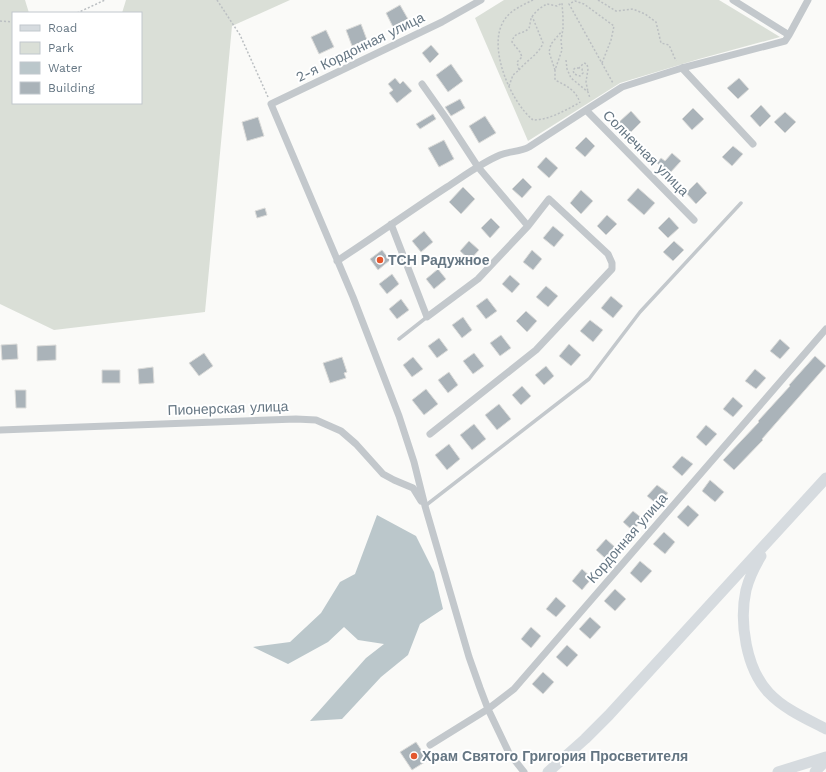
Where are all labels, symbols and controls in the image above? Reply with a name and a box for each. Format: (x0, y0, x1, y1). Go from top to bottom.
street label: 2-я Кордонная улица (293, 9, 427, 85)
legend (12, 12, 142, 104)
text: Road (48, 21, 77, 35)
text: Park (48, 41, 74, 55)
text: Water (48, 61, 83, 75)
text: Building (48, 81, 95, 95)
street label: Солнечная улица (600, 107, 692, 199)
place label: ТСН Радужное (388, 252, 490, 268)
marker: ТСН Радужное (375, 255, 385, 265)
street label: Пионерская улица (167, 398, 289, 418)
street label: Кордонная улица (584, 490, 670, 586)
place label: Храм Святого Григория Просветителя (422, 748, 688, 764)
marker: Храм Святого Григория Просветителя (409, 751, 419, 761)

